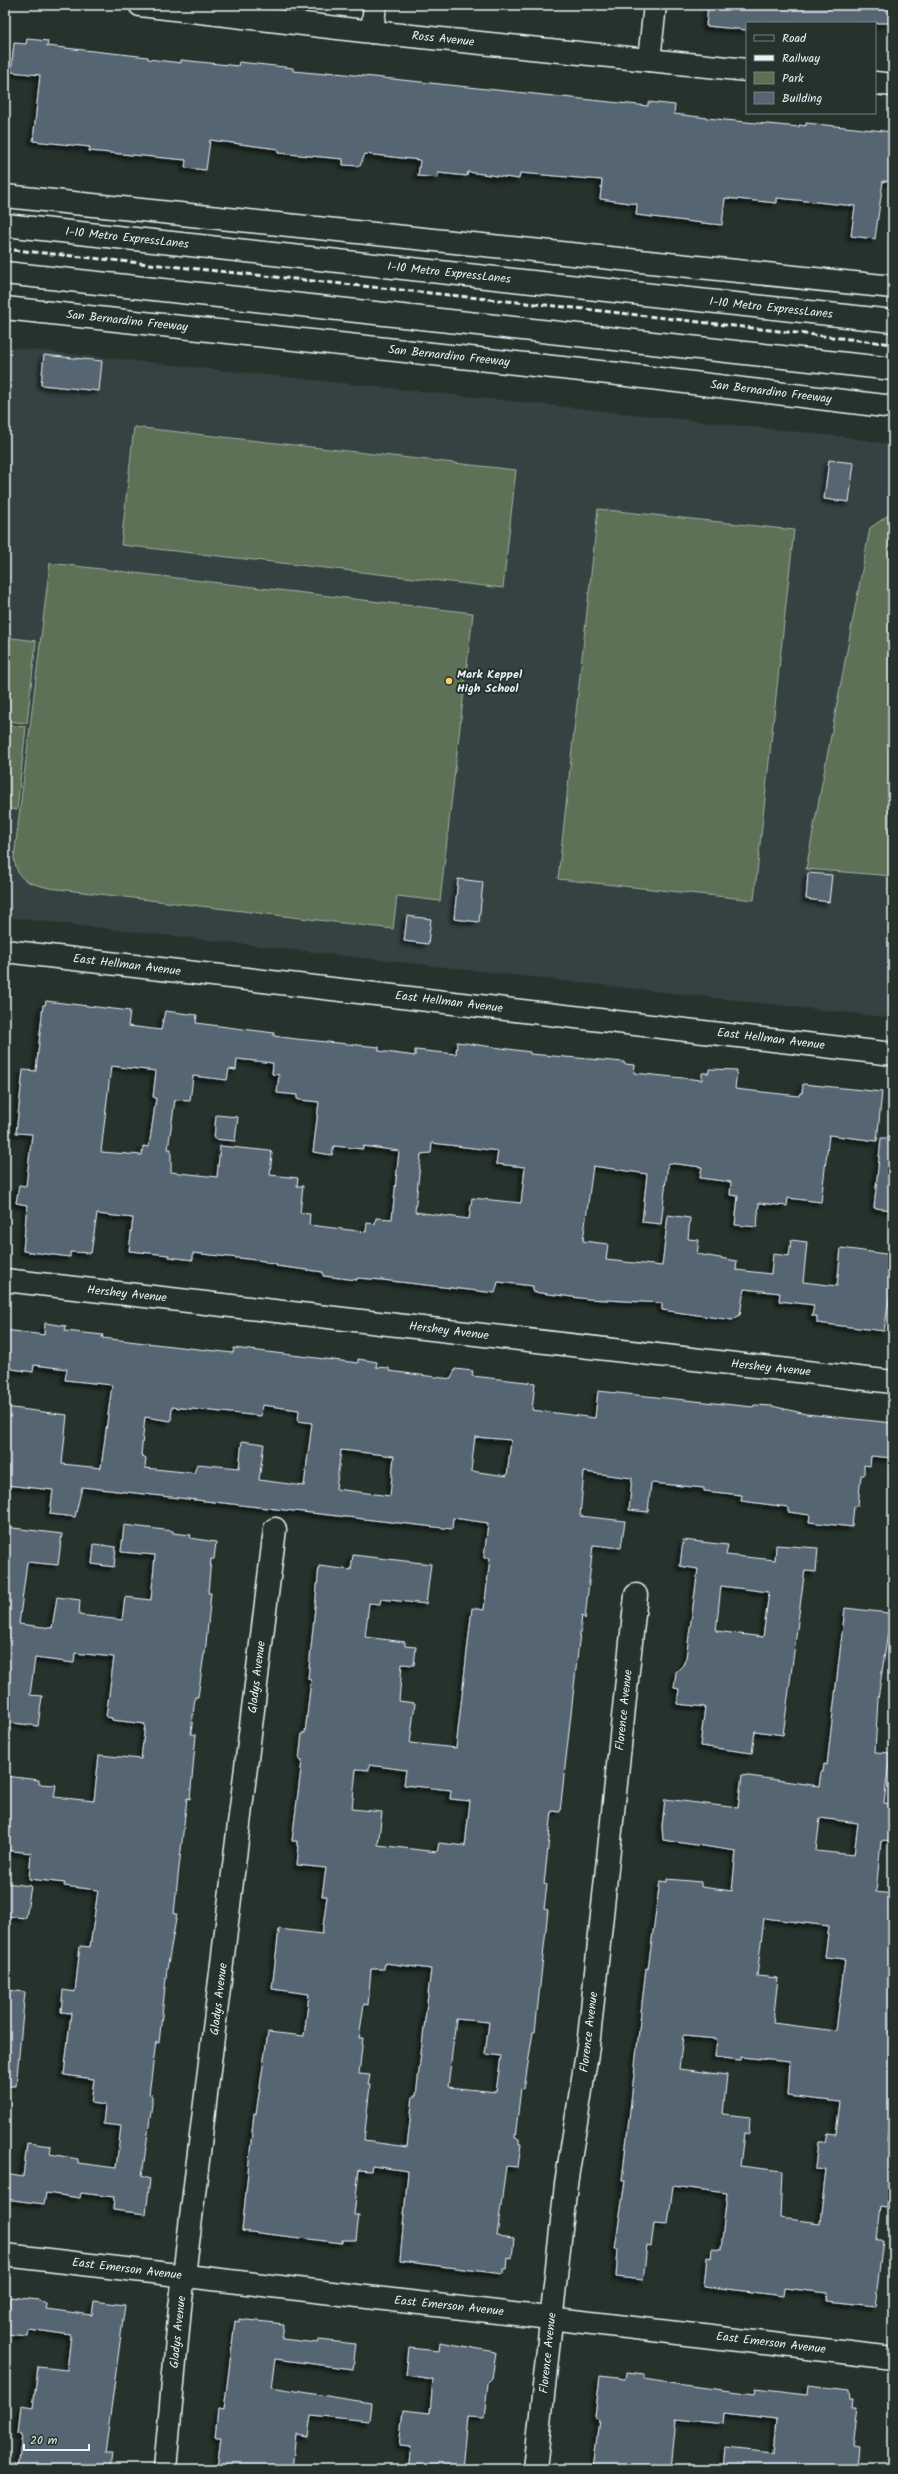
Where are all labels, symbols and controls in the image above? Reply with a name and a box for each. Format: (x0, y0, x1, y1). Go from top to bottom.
legend (746, 22, 876, 114)
street label: Ross Avenue (411, 26, 476, 52)
text: Road (782, 29, 807, 48)
text: Railway (782, 49, 820, 68)
text: Park (782, 69, 804, 88)
text: Building (782, 89, 822, 108)
street label: I-10 Metro ExpressLanes (64, 222, 190, 254)
street label: I-10 Metro ExpressLanes (386, 257, 512, 289)
street label: I-10 Metro ExpressLanes (708, 292, 834, 324)
street label: San Bernardino Freeway (65, 305, 189, 337)
street label: San Bernardino Freeway (387, 340, 511, 372)
street label: San Bernardino Freeway (709, 375, 833, 409)
place label: Mark Keppel High School (457, 665, 523, 698)
marker: Mark Keppel High School (444, 676, 454, 686)
street label: East Hellman Avenue (72, 949, 182, 981)
street label: East Hellman Avenue (394, 986, 504, 1018)
street label: East Hellman Avenue (716, 1023, 826, 1055)
street label: Hershey Avenue (86, 1280, 168, 1308)
street label: Hershey Avenue (408, 1317, 491, 1345)
street label: Hershey Avenue (730, 1354, 812, 1382)
street label: Gladys Avenue (243, 1639, 271, 1714)
street label: Florence Avenue (610, 1668, 638, 1751)
street label: Gladys Avenue (205, 1961, 233, 2036)
street label: Florence Avenue (575, 1990, 603, 2074)
street label: East Emerson Avenue (71, 2253, 183, 2285)
street label: East Emerson Avenue (393, 2291, 505, 2321)
street label: Gladys Avenue (165, 2294, 191, 2369)
street label: Florence Avenue (534, 2311, 562, 2394)
street label: East Emerson Avenue (715, 2327, 827, 2359)
scale bar (24, 2426, 89, 2452)
text: 20 m (30, 2431, 58, 2450)

